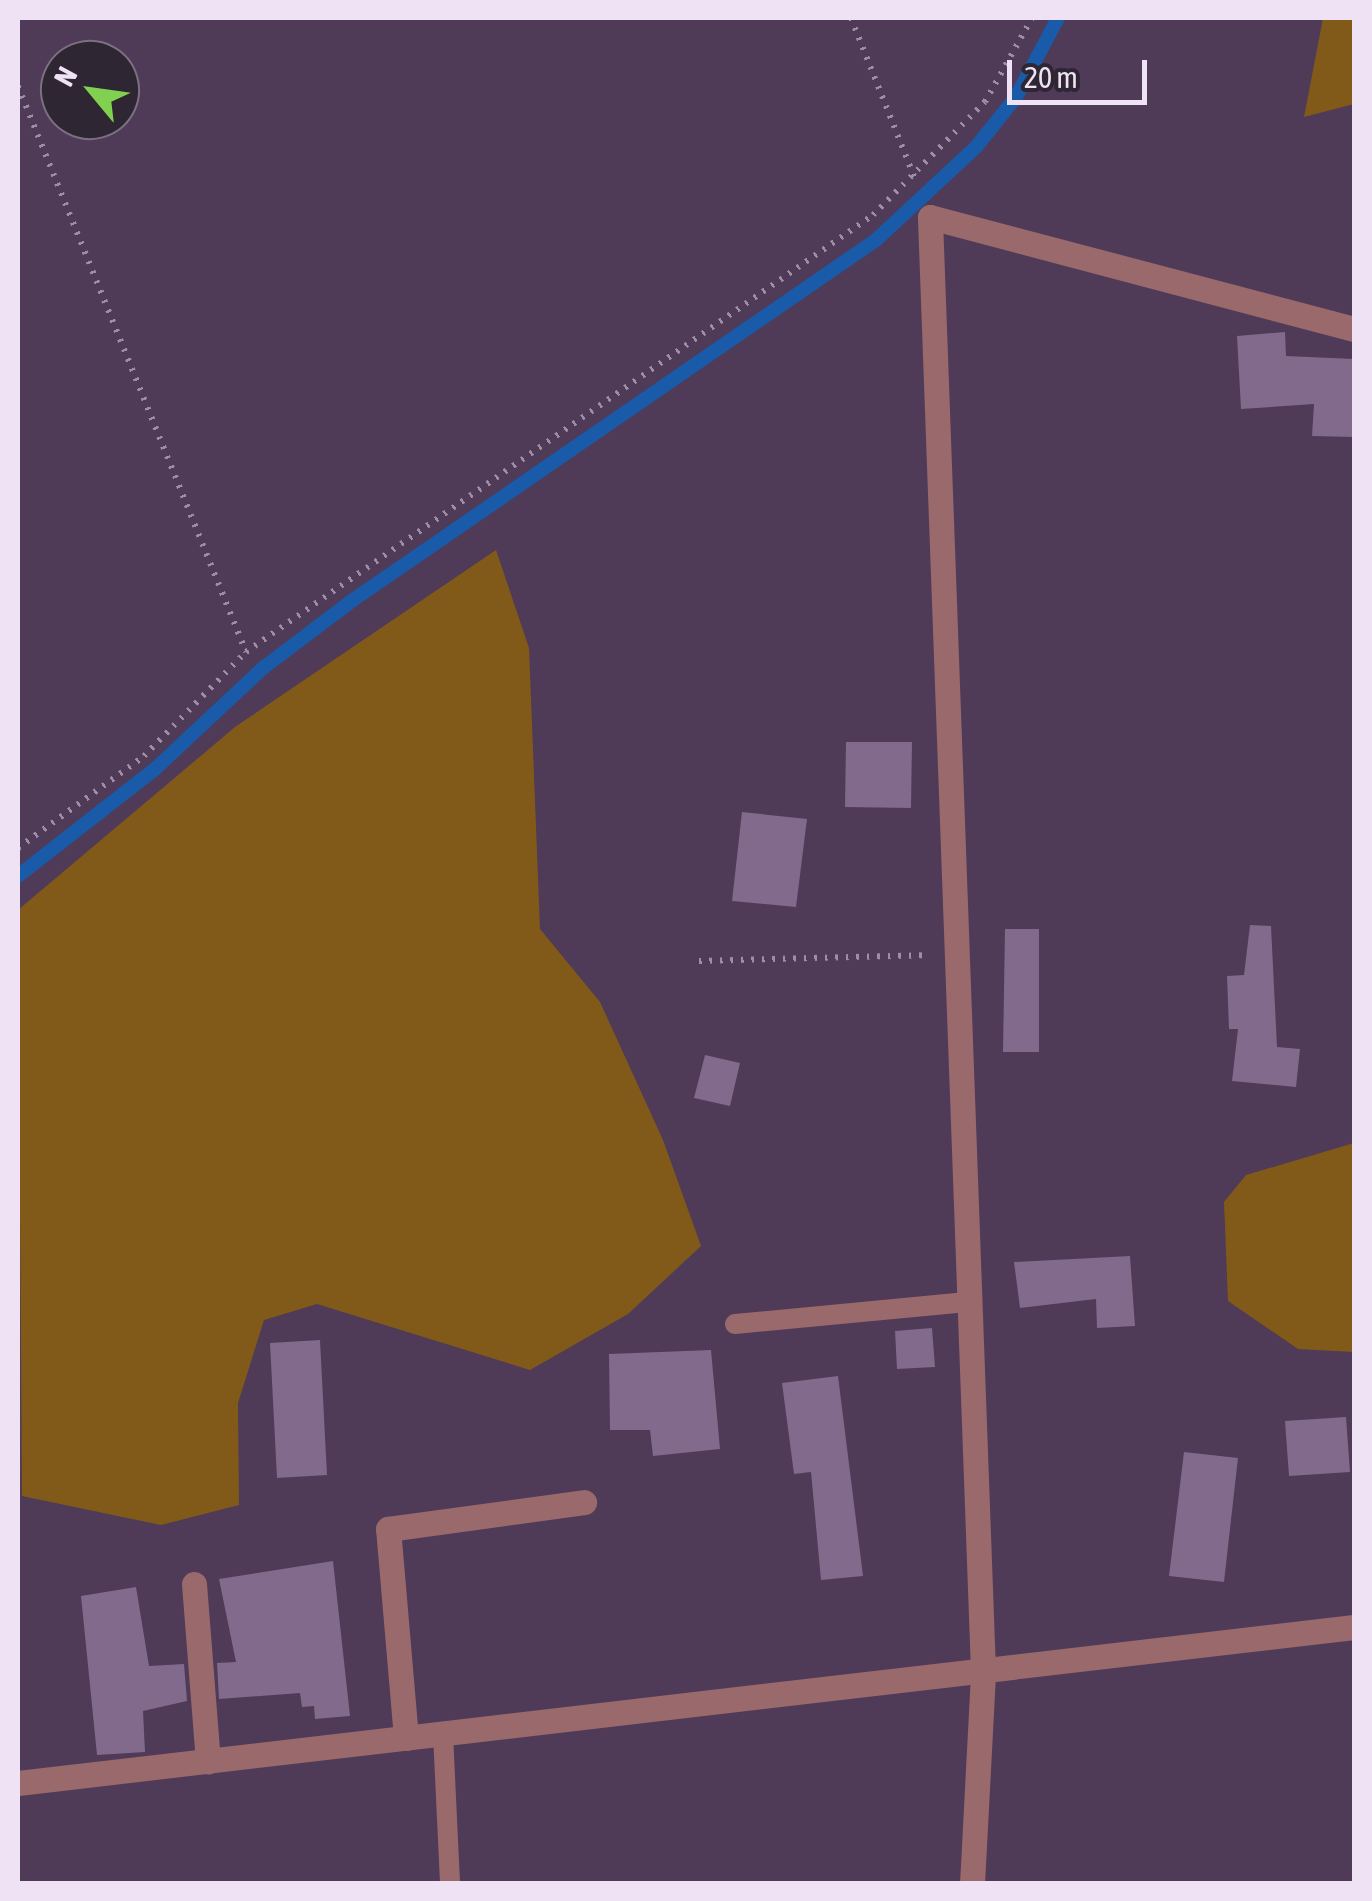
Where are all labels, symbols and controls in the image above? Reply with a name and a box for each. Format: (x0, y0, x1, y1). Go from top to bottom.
north arrow (40, 40, 140, 140)
scale bar (1012, 40, 1152, 102)
text: 20 m (1024, 60, 1078, 94)
text: N (48, 61, 84, 91)

